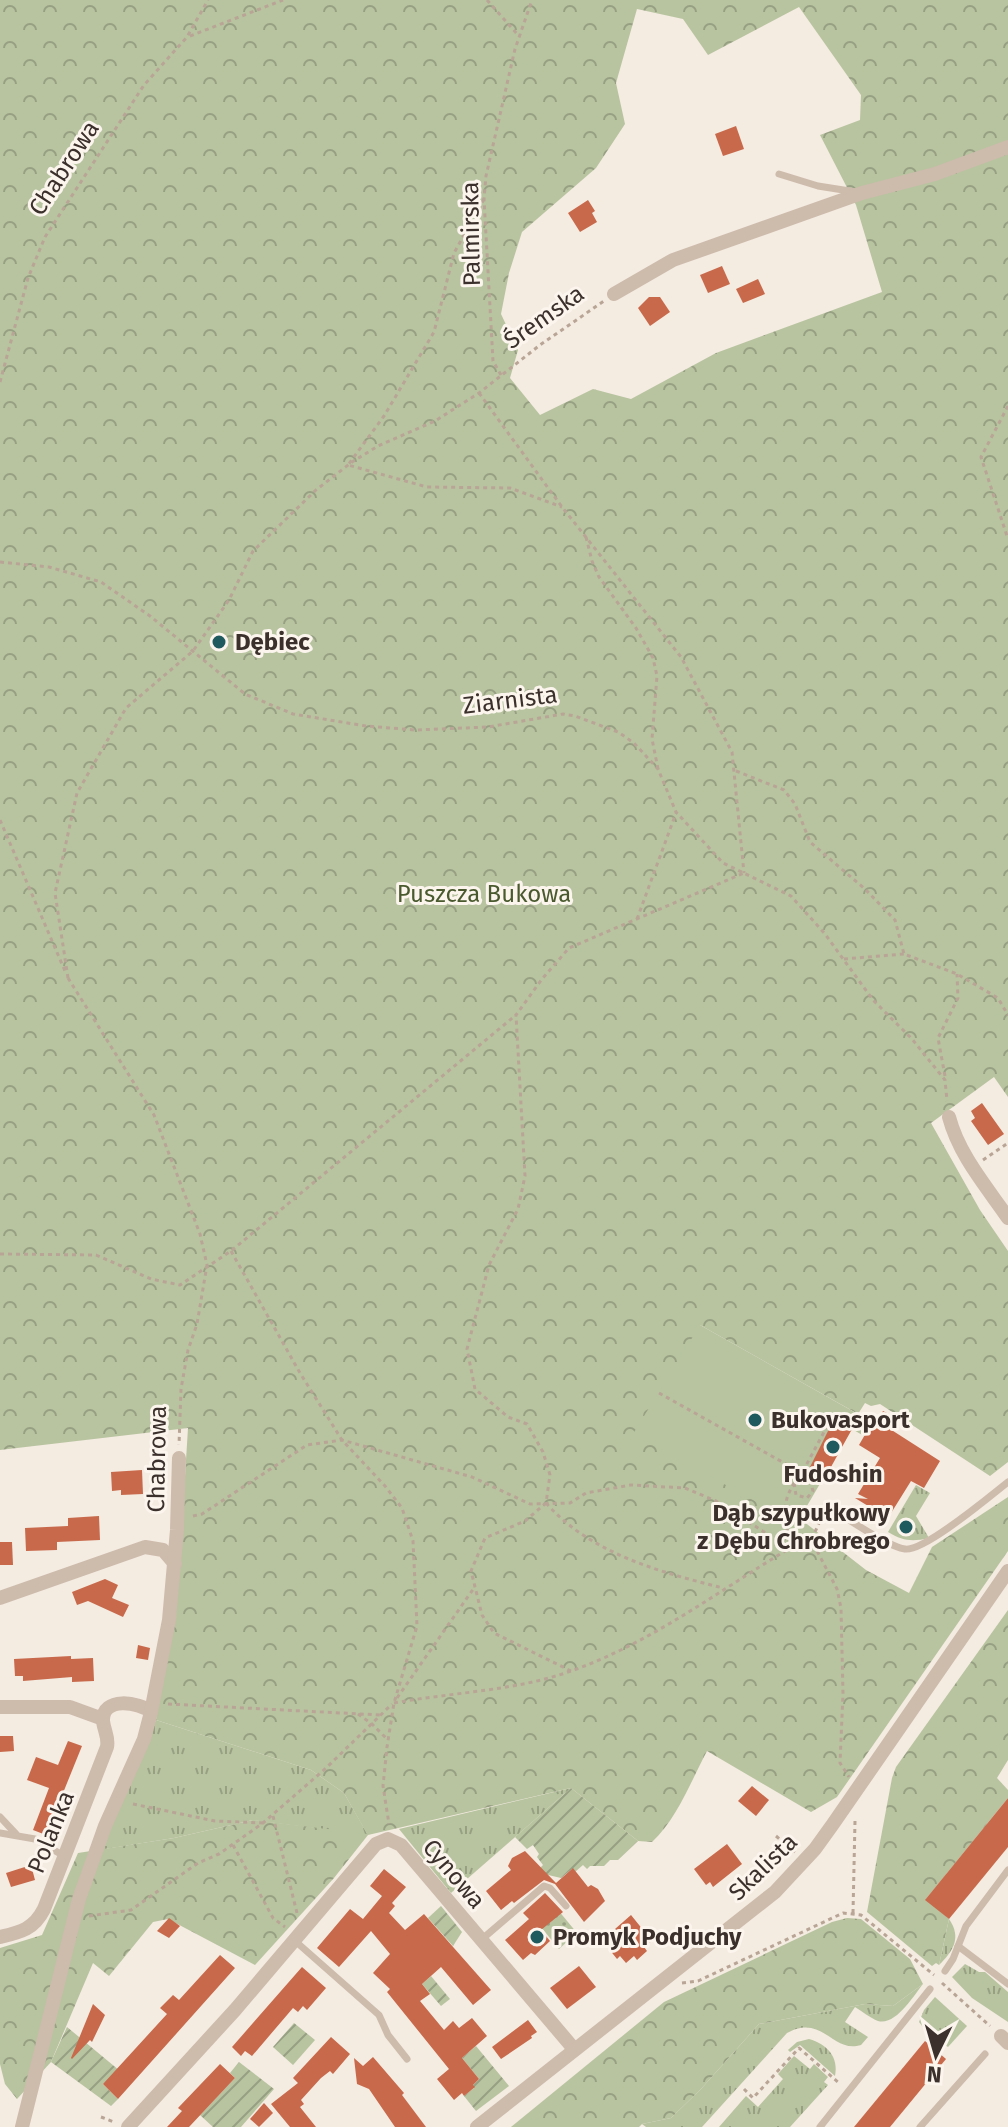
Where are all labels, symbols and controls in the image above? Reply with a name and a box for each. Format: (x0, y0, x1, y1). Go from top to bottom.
street label: Chabrowa (23, 115, 105, 221)
street label: Palmirska (456, 181, 486, 287)
street label: Śremska (498, 278, 589, 355)
place label: Dębiec (235, 628, 310, 656)
marker: Dębiec (210, 633, 228, 651)
street label: Ziarnista (461, 680, 559, 720)
park label: Puszcza Bukowa (397, 880, 571, 908)
street label: Chabrowa (142, 1405, 172, 1513)
place label: Bukovasport (771, 1406, 911, 1434)
marker: Bukovasport (746, 1411, 764, 1429)
marker: Fudoshin (824, 1438, 842, 1456)
place label: Fudoshin (783, 1460, 883, 1488)
place label: Dąb szypułkowy z Dębu Chrobrego (697, 1499, 891, 1555)
marker: Dąb szypułkowy z Dębu Chrobrego (897, 1518, 915, 1536)
street label: Polanka (22, 1787, 80, 1877)
street label: Skalista (723, 1828, 803, 1906)
street label: Cynowa (417, 1834, 491, 1914)
place label: Promyk Podjuchy (553, 1923, 742, 1951)
marker: Promyk Podjuchy (528, 1928, 546, 1946)
north arrow (896, 2015, 976, 2095)
text: N (926, 2060, 943, 2089)

